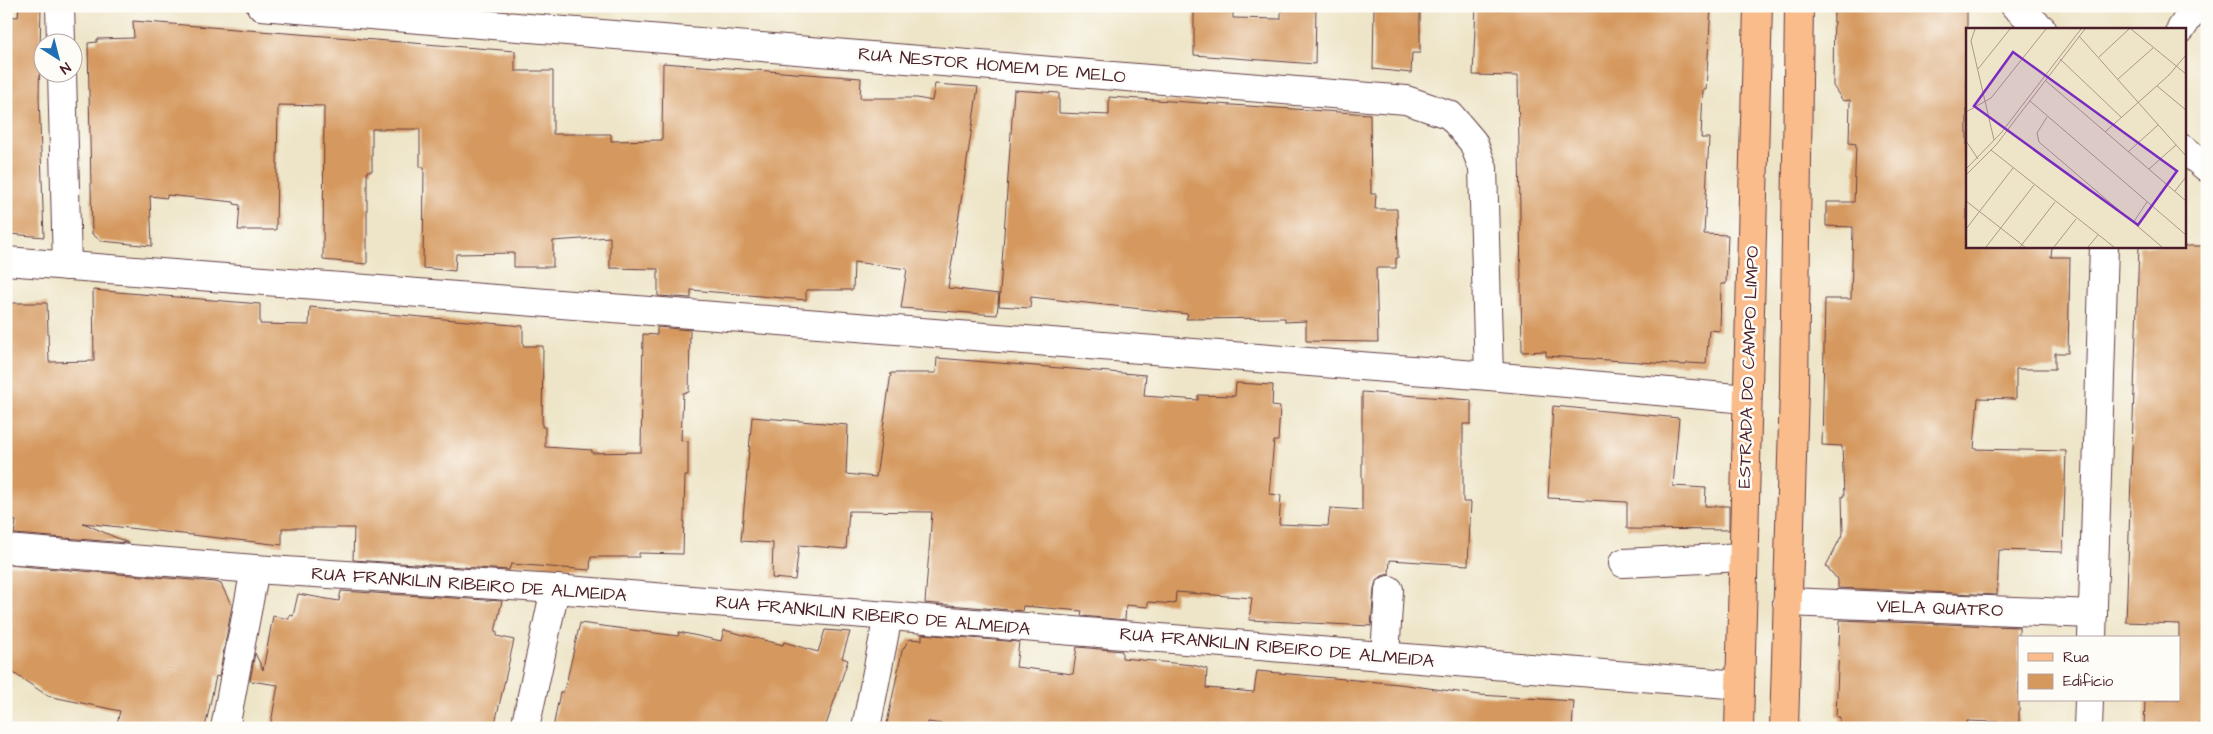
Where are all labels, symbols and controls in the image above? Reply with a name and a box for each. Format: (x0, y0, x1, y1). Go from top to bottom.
inset map (1966, 28, 2186, 248)
north arrow (32, 32, 82, 82)
street label: RUA NESTOR HOMEM DE MELO (857, 41, 1127, 90)
text: N (55, 57, 74, 79)
street label: ESTRADA DO CAMPO LIMPO (1732, 245, 1765, 489)
street label: RUA FRANKILIN RIBEIRO DE ALMEIDA (311, 561, 628, 608)
street label: RUA FRANKILIN RIBEIRO DE ALMEIDA (715, 589, 1032, 642)
street label: VIELA QUATRO (1876, 594, 2004, 623)
street label: RUA FRANKILIN RIBEIRO DE ALMEIDA (1119, 621, 1436, 674)
legend (2018, 636, 2180, 702)
text: Rua (2063, 647, 2089, 668)
text: Edifício (2063, 671, 2114, 692)

